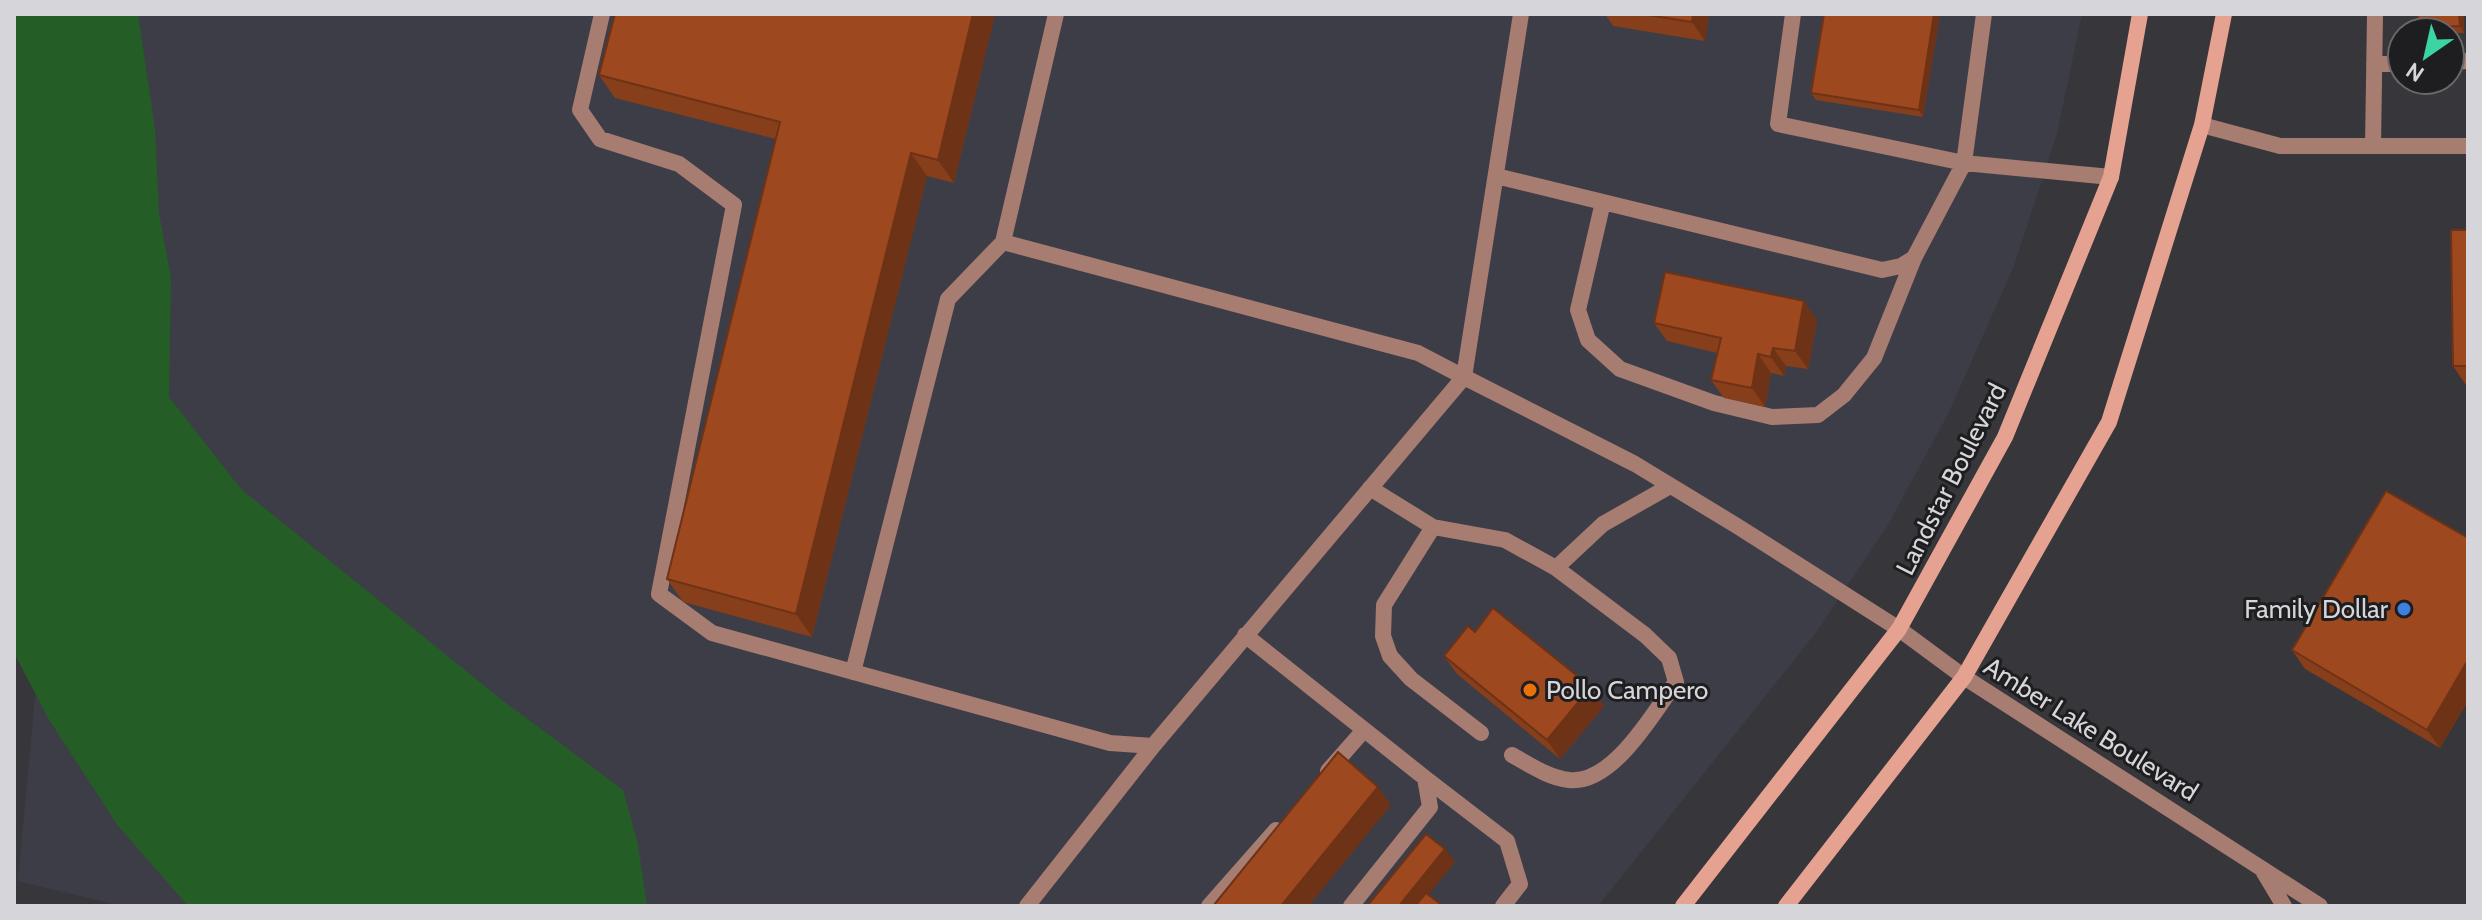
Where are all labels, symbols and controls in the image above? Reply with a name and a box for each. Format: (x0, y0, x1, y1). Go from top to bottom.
north arrow (2386, 16, 2466, 96)
text: N (2401, 57, 2429, 88)
street label: Landstar Boulevard (1889, 378, 2013, 580)
place label: Family Dollar (2244, 593, 2389, 625)
marker: Family Dollar (2395, 600, 2413, 618)
street label: Amber Lake Boulevard (1978, 650, 2204, 808)
place label: Pollo Campero (1546, 674, 1708, 706)
marker: Pollo Campero (1521, 681, 1539, 699)

